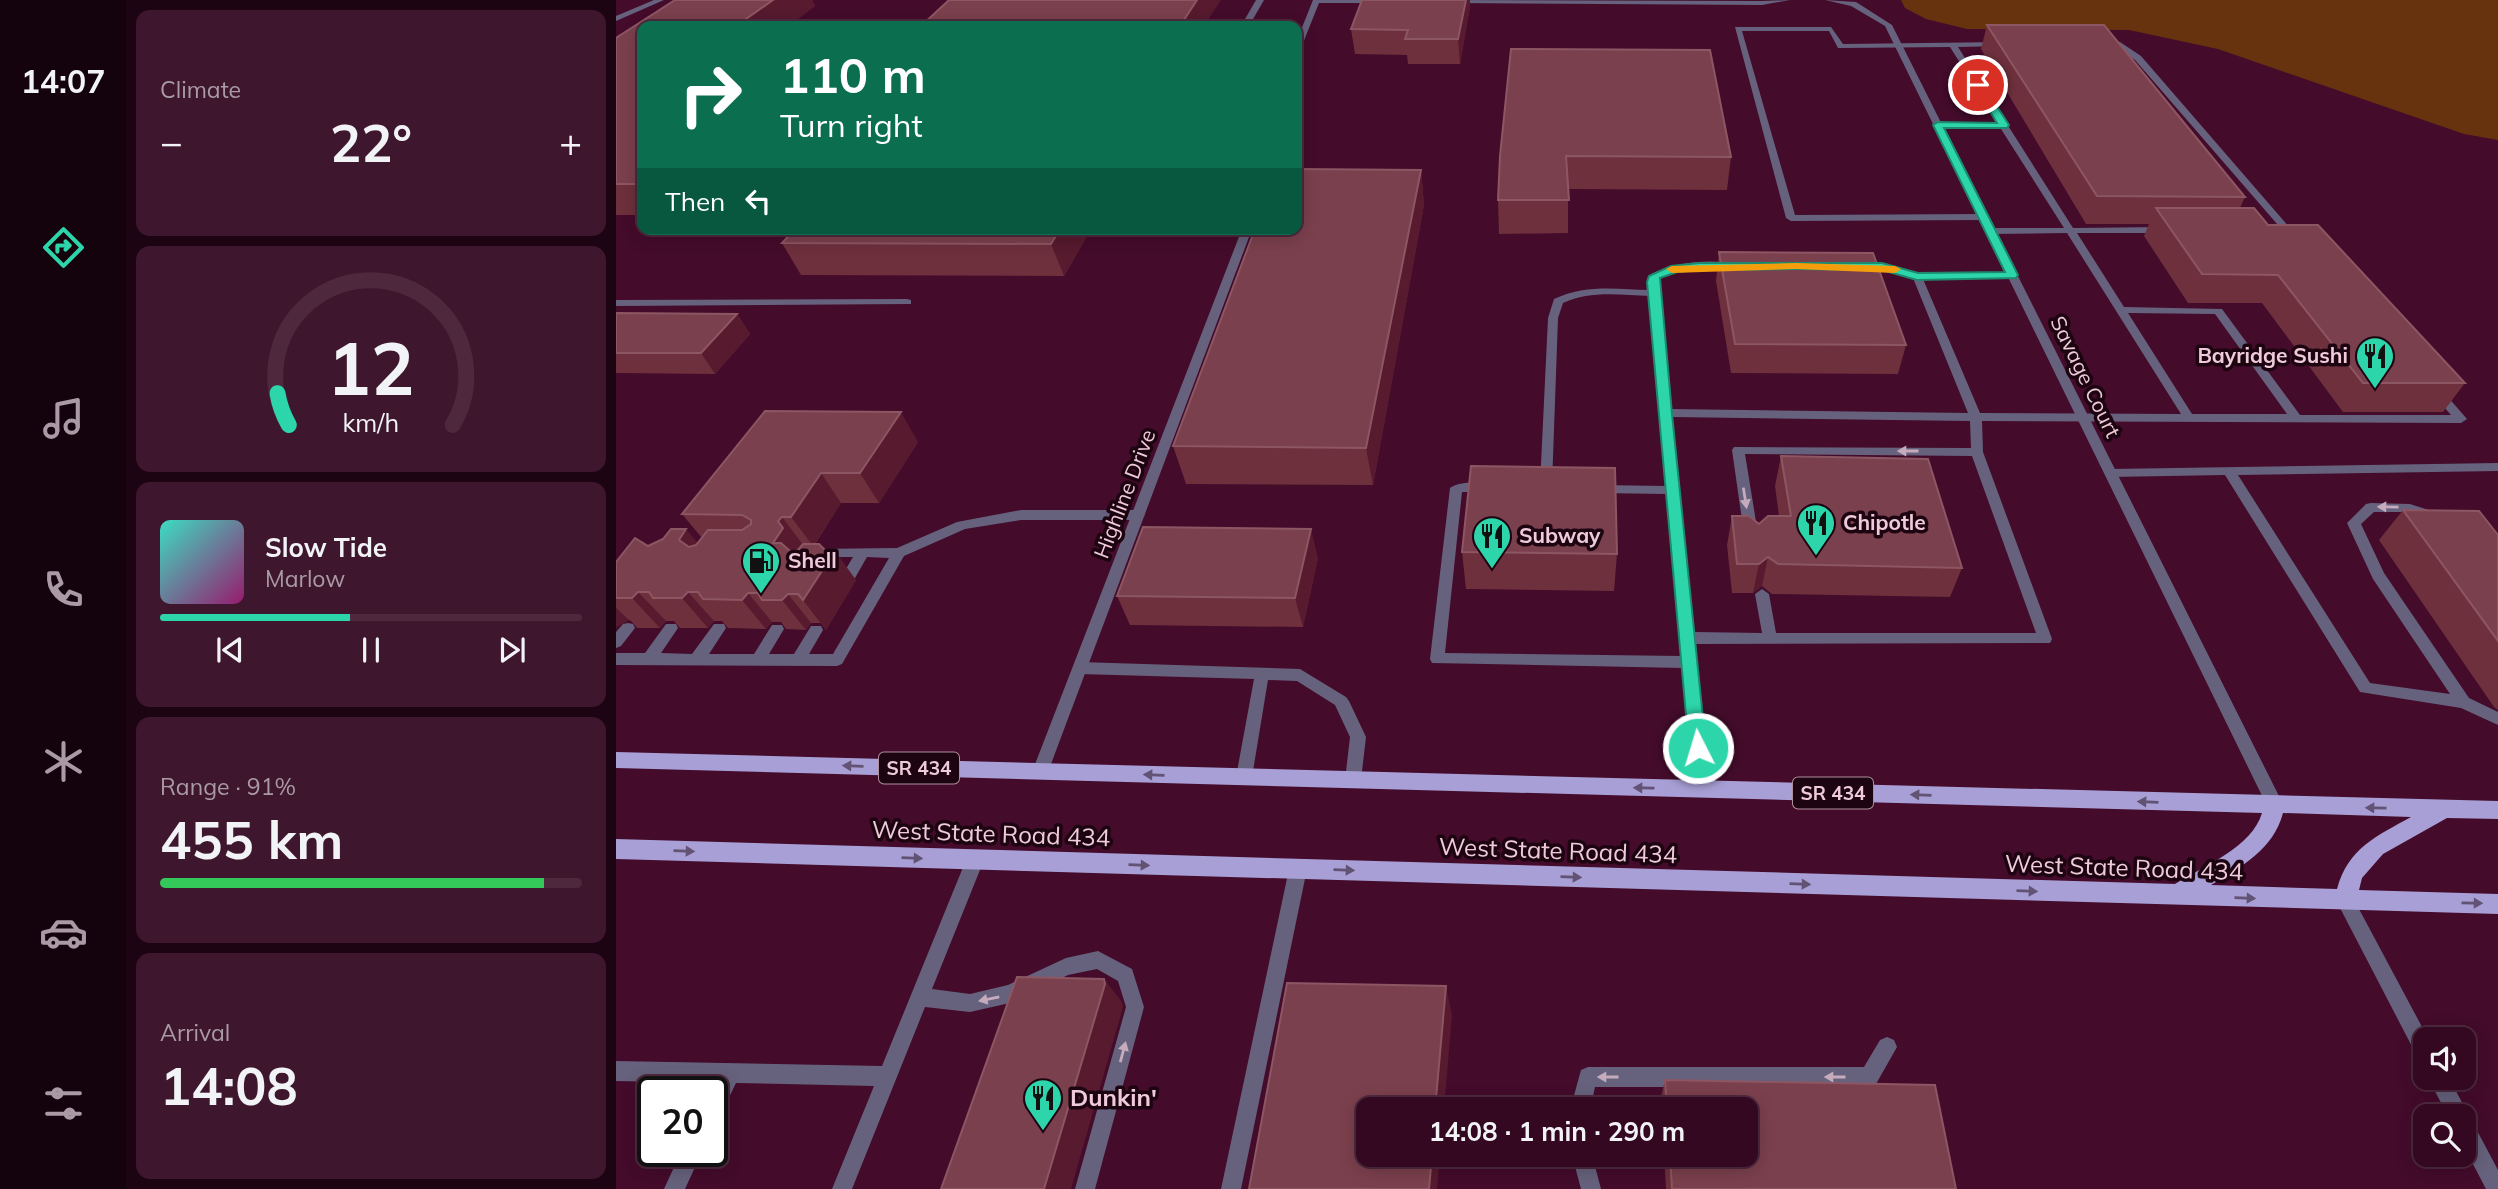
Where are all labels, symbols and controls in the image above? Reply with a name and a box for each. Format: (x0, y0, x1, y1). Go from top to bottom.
text: 110 m (780, 44, 926, 105)
icon: right (665, 49, 756, 140)
pin (1948, 55, 2008, 115)
text: 14:07 (21, 61, 105, 101)
icon: arrive (1959, 66, 1997, 104)
text: Climate (160, 75, 241, 104)
text: Turn right (780, 105, 923, 145)
text: 22° (330, 110, 412, 175)
text: − (160, 118, 183, 166)
text: + (559, 118, 582, 166)
icon: left (739, 182, 777, 220)
text: Then (665, 185, 725, 218)
icon: directions (39, 223, 88, 272)
street label: Savage Court (2045, 312, 2127, 442)
text: 12 (327, 322, 415, 413)
restaurant icon: Bayridge Sushi (2354, 335, 2396, 390)
place label: Bayridge Sushi (2197, 342, 2348, 368)
icon: music (39, 394, 88, 443)
text: km/h (343, 406, 399, 437)
street label: Highline Drive (1088, 425, 1161, 562)
one-way arrow (1897, 445, 1919, 457)
one-way arrow (1740, 487, 1751, 509)
one-way arrow (2377, 501, 2399, 513)
restaurant icon: Chipotle (1795, 502, 1837, 557)
place label: Chipotle (1843, 509, 1926, 535)
restaurant icon: Subway (1471, 515, 1513, 570)
place label: Subway (1519, 522, 1601, 548)
text: Slow Tide (265, 531, 387, 564)
fuel station icon: Shell (740, 540, 782, 595)
place label: Shell (788, 547, 837, 573)
text: Marlow (265, 564, 345, 593)
icon: phone (39, 565, 88, 614)
icon: previous (211, 631, 249, 669)
icon: pause (352, 631, 390, 669)
icon: next (493, 631, 531, 669)
position arrow (1661, 711, 1735, 785)
icon: climate (39, 737, 88, 786)
road number: SR 434 (879, 752, 959, 783)
one-way arrow (842, 761, 864, 772)
one-way arrow (1143, 769, 1165, 781)
text: Range · 91% (160, 772, 296, 801)
road number: SR 434 (1793, 778, 1873, 808)
one-way arrow (1633, 782, 1655, 793)
one-way arrow (1909, 790, 1931, 801)
one-way arrow (2137, 796, 2159, 807)
one-way arrow (2364, 802, 2386, 813)
text: 455 km (160, 807, 343, 872)
street label: West State Road 434 (871, 814, 1111, 852)
street label: West State Road 434 (1438, 831, 1678, 869)
one-way arrow (673, 845, 695, 856)
street label: West State Road 434 (2004, 848, 2244, 886)
one-way arrow (901, 852, 923, 863)
one-way arrow (1128, 859, 1150, 870)
one-way arrow (1333, 865, 1355, 876)
one-way arrow (1560, 872, 1582, 883)
one-way arrow (1789, 879, 1811, 890)
one-way arrow (2016, 886, 2038, 897)
one-way arrow (2234, 892, 2256, 903)
one-way arrow (2461, 898, 2483, 909)
icon: car (39, 908, 88, 957)
one-way arrow (978, 993, 1000, 1004)
text: Arrival (160, 1018, 230, 1047)
map controls (2413, 1027, 2476, 1167)
button: sound (2413, 1027, 2476, 1090)
one-way arrow (1118, 1041, 1129, 1063)
text: 14:08 (160, 1053, 298, 1118)
one-way arrow (1596, 1071, 1618, 1083)
one-way arrow (1824, 1071, 1846, 1083)
speed limit sign: 20 (637, 1076, 728, 1167)
restaurant icon: Dunkin' (1022, 1077, 1064, 1132)
icon: filters (39, 1079, 88, 1128)
place label: Dunkin' (1070, 1082, 1157, 1112)
button: search (2413, 1104, 2476, 1167)
text: 14:08 · 1 min · 290 m (1429, 1115, 1685, 1148)

